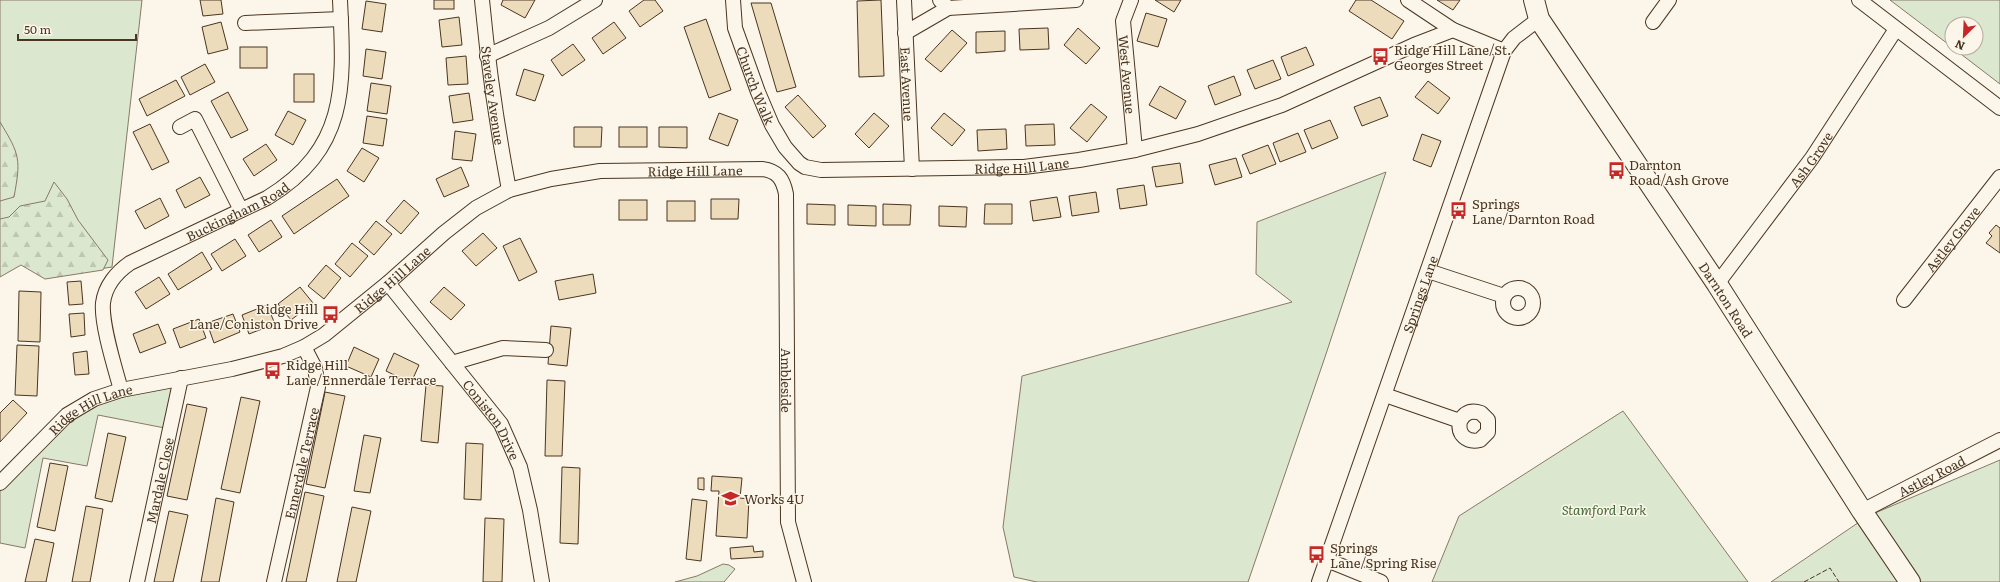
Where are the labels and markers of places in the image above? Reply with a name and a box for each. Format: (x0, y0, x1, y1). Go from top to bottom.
place label: Ridge Hill Lane/St. Georges Street (1394, 40, 1511, 74)
bus stop icon: Ridge Hill Lane/St. Georges Street (1371, 46, 1391, 66)
place label: Darnton Road/Ash Grove (1629, 155, 1729, 189)
bus stop icon: Darnton Road/Ash Grove (1606, 161, 1626, 181)
place label: Springs Lane/Darnton Road (1472, 194, 1595, 228)
bus stop icon: Springs Lane/Darnton Road (1449, 200, 1469, 220)
place label: Ridge Hill Lane/Coniston Drive (189, 299, 319, 333)
bus stop icon: Ridge Hill Lane/Coniston Drive (321, 305, 341, 325)
place label: Ridge Hill Lane/Ennerdale Terrace (286, 355, 436, 389)
bus stop icon: Ridge Hill Lane/Ennerdale Terrace (263, 361, 283, 381)
school or university icon: Works 4U (721, 488, 741, 508)
place label: Works 4U (744, 489, 805, 508)
place label: Springs Lane/Spring Rise (1330, 538, 1437, 572)
bus stop icon: Springs Lane/Spring Rise (1307, 544, 1327, 564)

